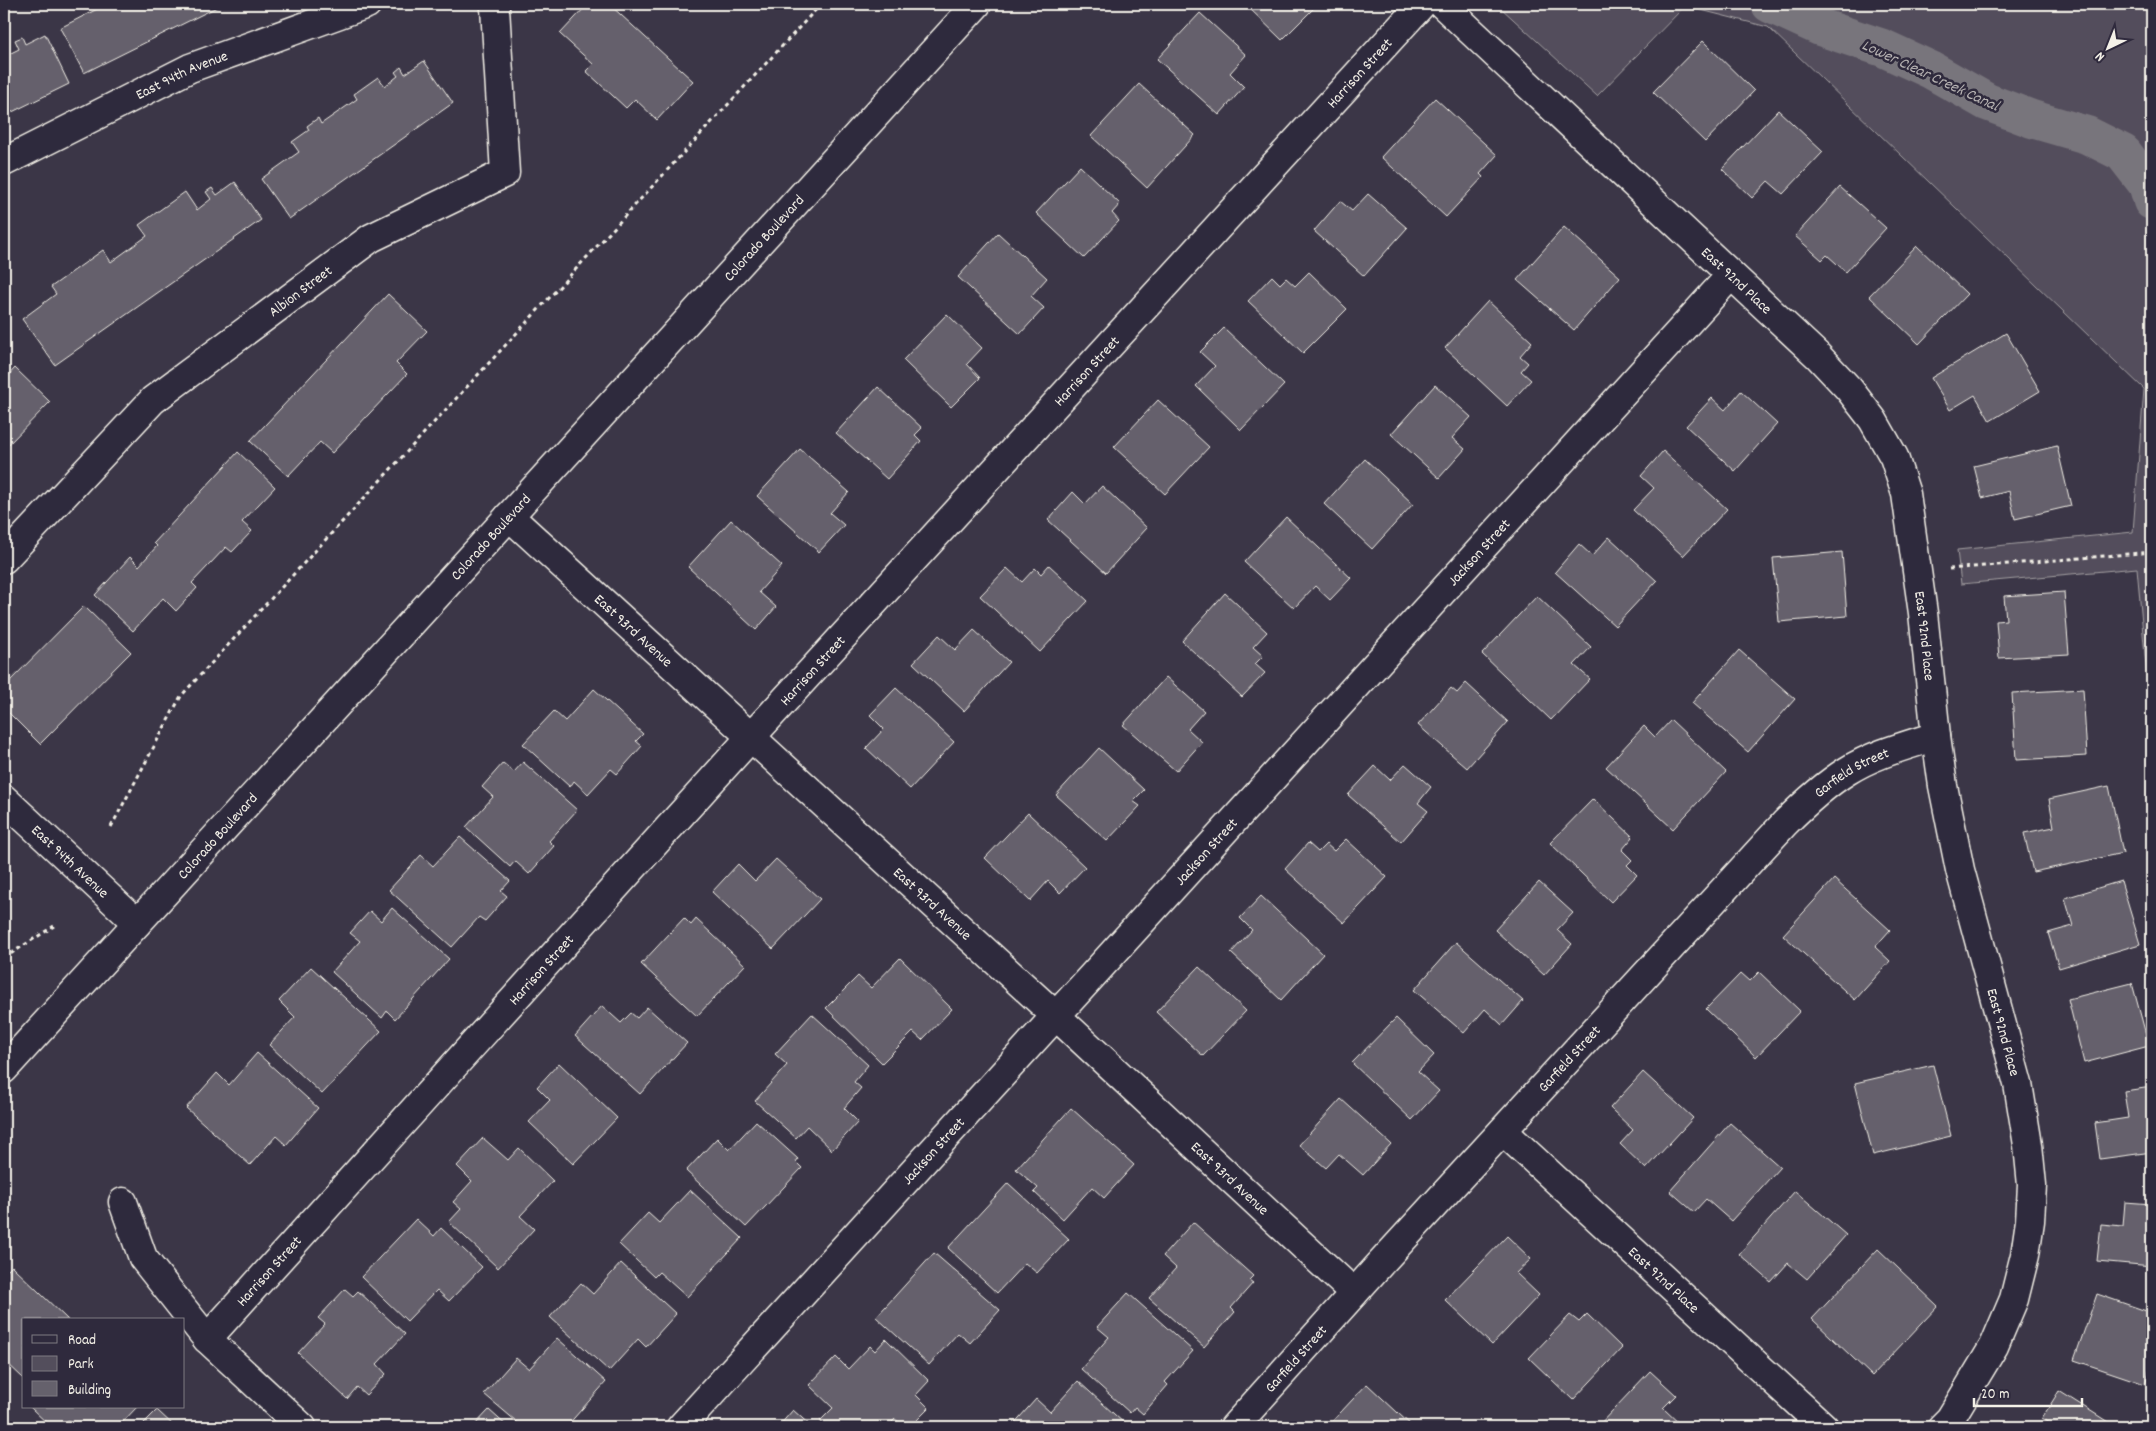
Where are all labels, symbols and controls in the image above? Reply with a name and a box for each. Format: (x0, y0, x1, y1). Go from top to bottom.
north arrow (2084, 22, 2134, 72)
street label: Harrison Street (1323, 34, 1399, 114)
water label: Lower Clear Creek Canal (1858, 34, 2003, 119)
street label: East 94th Avenue (132, 46, 232, 107)
text: N (2091, 46, 2110, 66)
street label: Colorado Boulevard (720, 191, 810, 287)
street label: East 92nd Place (1695, 243, 1776, 321)
street label: Albion Street (265, 261, 338, 323)
street label: Harrison Street (1050, 332, 1126, 412)
street label: Colorado Boulevard (446, 490, 537, 586)
street label: Jackson Street (1443, 514, 1517, 592)
street label: East 93rd Avenue (588, 590, 677, 674)
street label: East 92nd Place (1907, 590, 1939, 682)
street label: Harrison Street (776, 631, 852, 712)
street label: Garfield Street (1810, 743, 1893, 804)
street label: Colorado Boulevard (173, 789, 264, 885)
street label: Jackson Street (1171, 814, 1244, 891)
street label: East 94th Avenue (25, 821, 113, 905)
street label: East 93rd Avenue (887, 863, 976, 947)
street label: Harrison Street (504, 930, 580, 1011)
street label: East 92nd Place (1980, 986, 2025, 1079)
street label: Garfield Street (1534, 1021, 1607, 1098)
street label: Jackson Street (898, 1113, 971, 1191)
street label: East 93rd Avenue (1185, 1137, 1273, 1222)
street label: Harrison Street (232, 1232, 308, 1312)
street label: East 92nd Place (1622, 1242, 1704, 1320)
legend (22, 1318, 185, 1408)
street label: Garfield Street (1261, 1321, 1334, 1399)
text: Road (68, 1330, 96, 1352)
text: Park (68, 1354, 94, 1376)
scale bar (1974, 1376, 2081, 1408)
text: Building (68, 1380, 111, 1402)
text: 20 m (1981, 1384, 2009, 1406)

